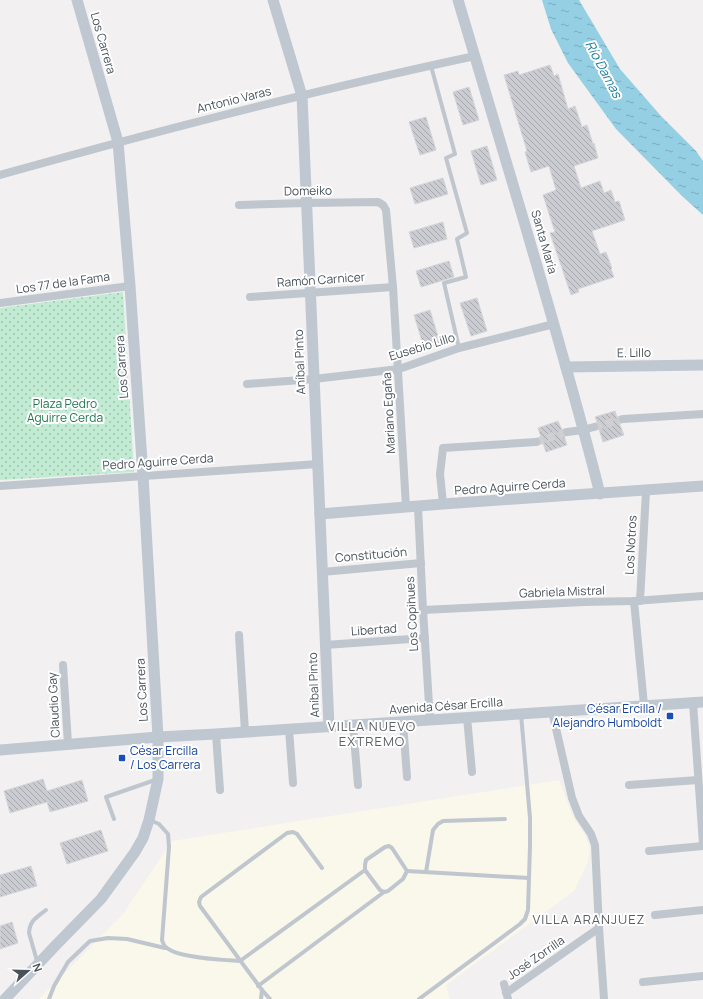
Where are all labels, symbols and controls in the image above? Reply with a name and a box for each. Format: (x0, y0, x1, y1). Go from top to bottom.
street label: Los Carrera (87, 10, 120, 76)
water label: Río Damas (581, 37, 627, 102)
street label: Antonio Varas (195, 82, 273, 117)
street label: Domeiko (284, 182, 332, 199)
street label: Santa María (527, 208, 562, 276)
street label: Los 77 de la Fama (15, 268, 111, 297)
street label: Ramón Carnicer (276, 268, 366, 291)
street label: Eusebio Lillo (387, 328, 457, 365)
street label: Aníbal Pinto (290, 329, 309, 395)
street label: Los Carrera (111, 335, 132, 399)
street label: E. Lillo (617, 344, 651, 361)
street label: Mariano Egaña (378, 372, 399, 454)
park label: Plaza Pedro Aguirre Cerda (27, 395, 103, 426)
street label: Pedro Aguirre Cerda (102, 449, 214, 474)
street label: Pedro Aguirre Cerda (454, 474, 566, 499)
street label: Los Notros (620, 515, 641, 575)
street label: Constitución (334, 543, 408, 566)
street label: Los Copihues (401, 576, 422, 652)
street label: Gabriela Mistral (519, 582, 605, 601)
street label: Libertad (350, 619, 397, 640)
street label: Aníbal Pinto (304, 652, 323, 718)
street label: Los Carrera (131, 658, 152, 722)
street label: Claudio Gay (43, 671, 64, 738)
street label: Avenida César Ercilla (389, 693, 503, 718)
place label: César Ercilla / Alejandro Humboldt (553, 700, 662, 731)
marker: César Ercilla / Alejandro Humboldt (665, 711, 675, 721)
district label: VILLA NUEVO EXTREMO (328, 717, 416, 750)
place label: César Ercilla / Los Carrera (130, 742, 200, 773)
marker: César Ercilla / Los Carrera (117, 753, 127, 763)
district label: VILLA ARANJUEZ (532, 910, 646, 928)
street label: José Zorrilla (504, 932, 568, 984)
north arrow (8, 951, 48, 991)
text: N (29, 961, 46, 974)

